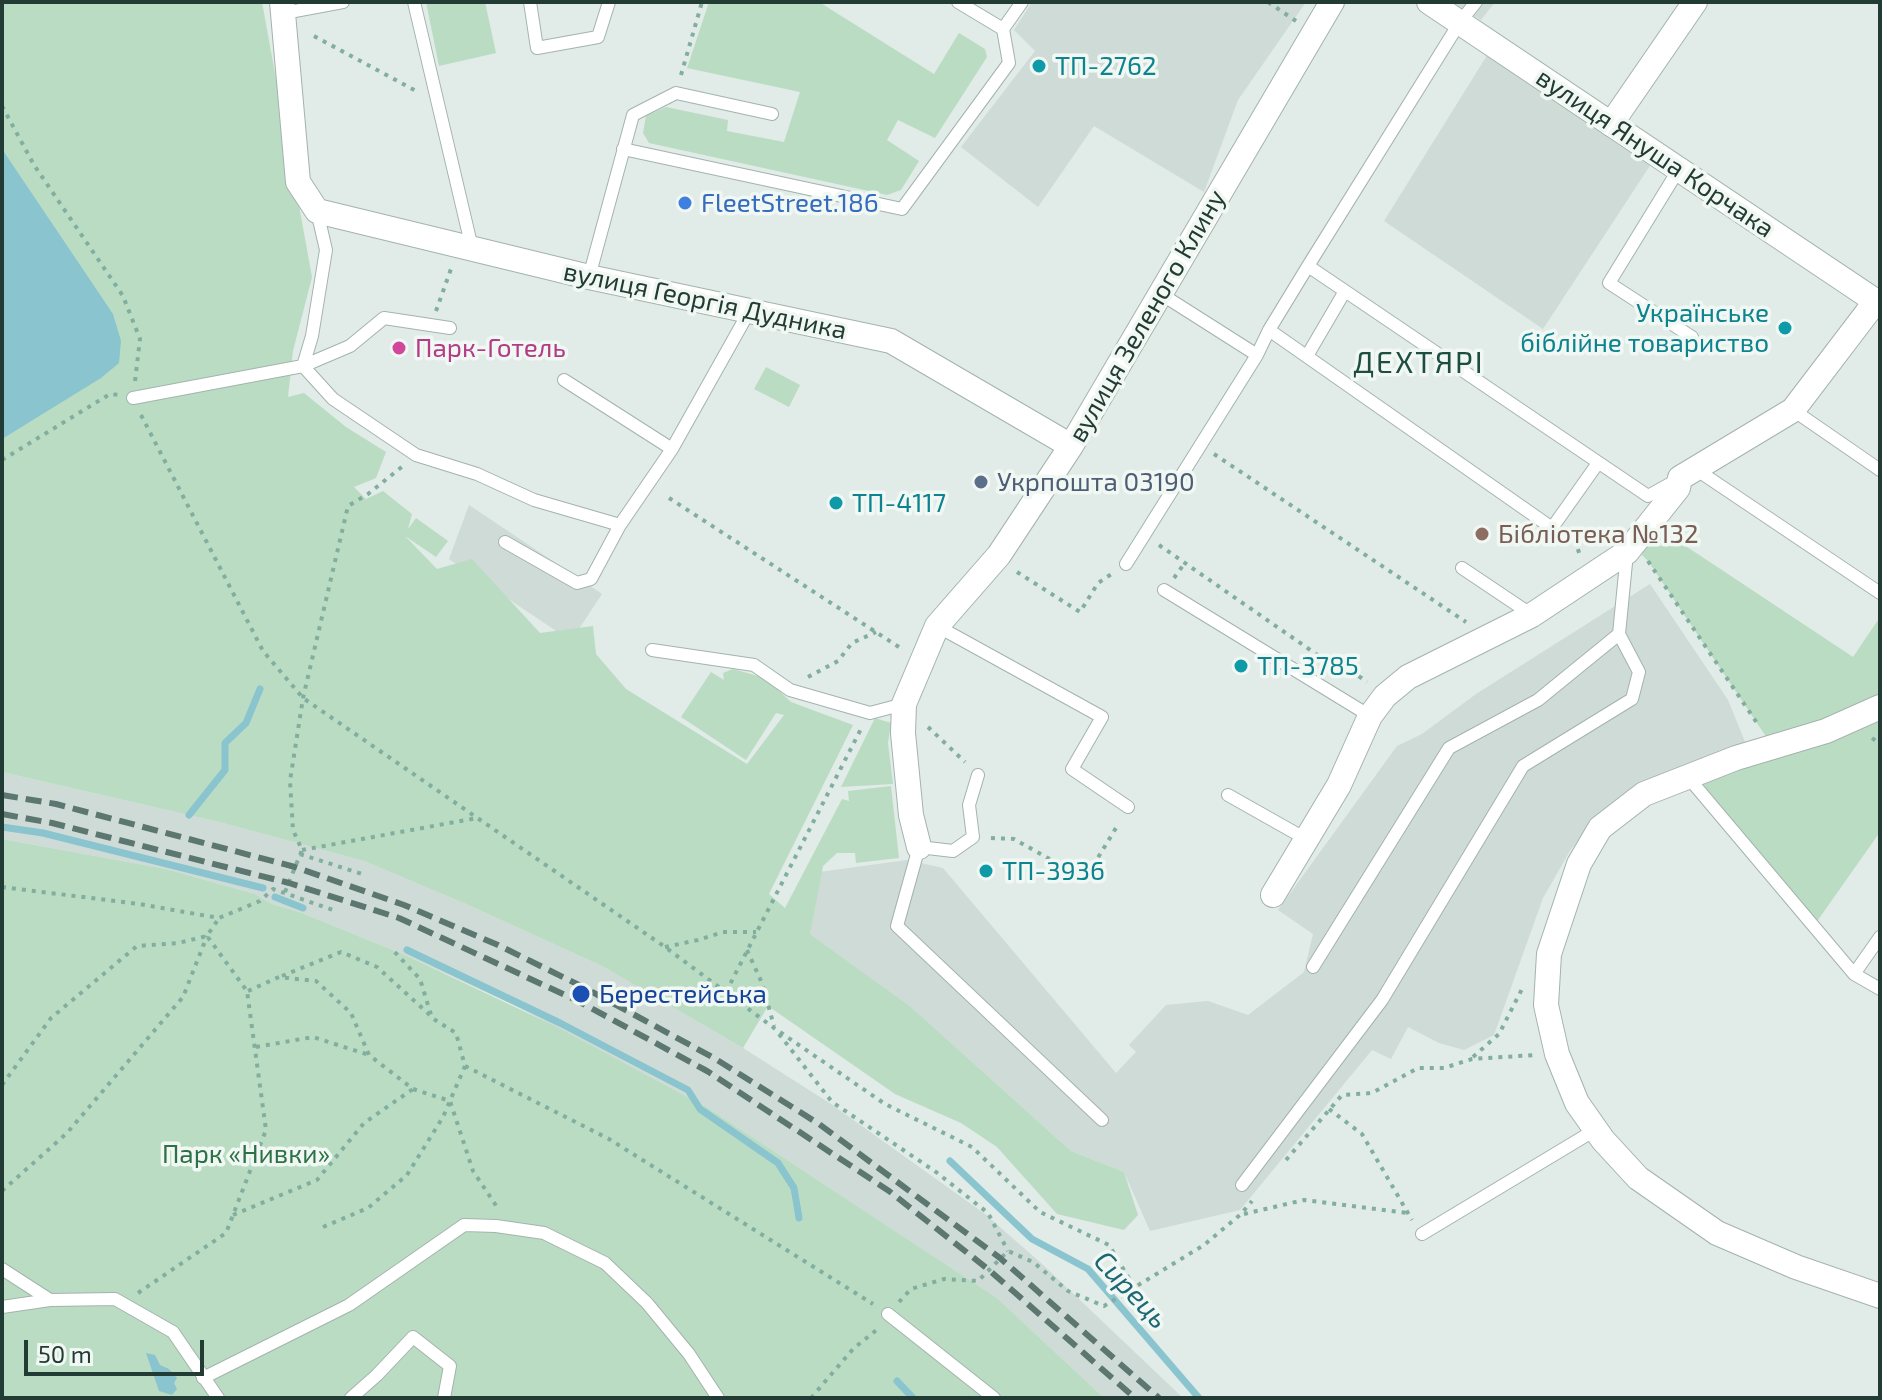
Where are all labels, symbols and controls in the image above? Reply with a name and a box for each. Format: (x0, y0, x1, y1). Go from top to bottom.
place label: ТП-2762 (1055, 50, 1157, 82)
marker: ТП-2762 (1030, 57, 1048, 75)
street label: вулиця Януша Корчака (1530, 62, 1780, 244)
street label: вулиця Зеленого Клину (1062, 184, 1232, 448)
place label: FleetStreet.186 (701, 187, 879, 219)
marker: FleetStreet.186 (676, 194, 694, 212)
street label: вулиця Георгія Дудника (560, 256, 850, 346)
place label: Українське біблійне товариство (1520, 297, 1769, 358)
marker: Українське біблійне товариство (1776, 319, 1794, 337)
place label: Парк-Готель (415, 332, 566, 364)
marker: Парк-Готель (390, 339, 408, 357)
district label: ДЕХТЯРІ (1353, 345, 1485, 381)
place label: Укрпошта 03190 (997, 466, 1195, 498)
marker: Укрпошта 03190 (972, 473, 990, 491)
place label: ТП-4117 (852, 487, 946, 519)
marker: ТП-4117 (827, 494, 845, 512)
place label: Бібліотека №132 (1498, 518, 1699, 550)
marker: Бібліотека №132 (1473, 525, 1491, 543)
place label: ТП-3785 (1257, 650, 1359, 682)
marker: ТП-3785 (1232, 657, 1250, 675)
place label: ТП-3936 (1002, 855, 1105, 887)
marker: ТП-3936 (977, 862, 995, 880)
place label: Берестейська (599, 978, 767, 1010)
marker: Берестейська (570, 983, 592, 1005)
park label: Парк «Нивки» (162, 1138, 330, 1170)
water label: Сирець (1087, 1244, 1175, 1336)
scale bar (28, 1324, 208, 1374)
text: 50 m (38, 1339, 92, 1368)

